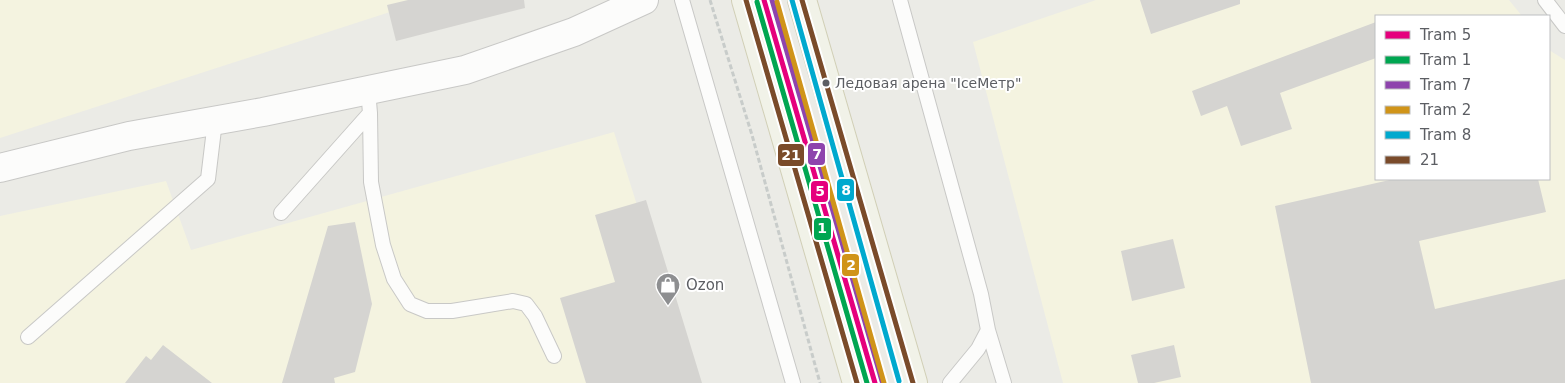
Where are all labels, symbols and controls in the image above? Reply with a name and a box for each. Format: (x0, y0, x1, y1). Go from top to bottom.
legend (1375, 15, 1550, 180)
text: Tram 5 (1419, 26, 1471, 44)
text: Tram 1 (1419, 51, 1471, 69)
place label: Ледовая арена "IceМетр" (835, 75, 1021, 91)
text: Tram 7 (1419, 76, 1471, 94)
marker: Ледовая арена "IceМетр" (821, 78, 831, 88)
text: Tram 2 (1419, 101, 1471, 119)
text: Tram 8 (1419, 126, 1471, 144)
line badge: 7 (807, 142, 826, 166)
line badge: 21 (777, 143, 805, 167)
text: 7 (812, 146, 822, 162)
text: 21 (781, 147, 801, 163)
text: 21 (1420, 151, 1439, 169)
line badge: 8 (836, 178, 855, 202)
line badge: 5 (810, 180, 829, 203)
text: 8 (841, 182, 851, 198)
text: 5 (815, 183, 825, 199)
line badge: 1 (813, 217, 832, 241)
text: 1 (817, 220, 827, 236)
line badge: 2 (841, 253, 860, 277)
text: 2 (846, 257, 856, 273)
shop icon: Ozon (655, 272, 681, 306)
place label: Ozon (686, 276, 724, 294)

